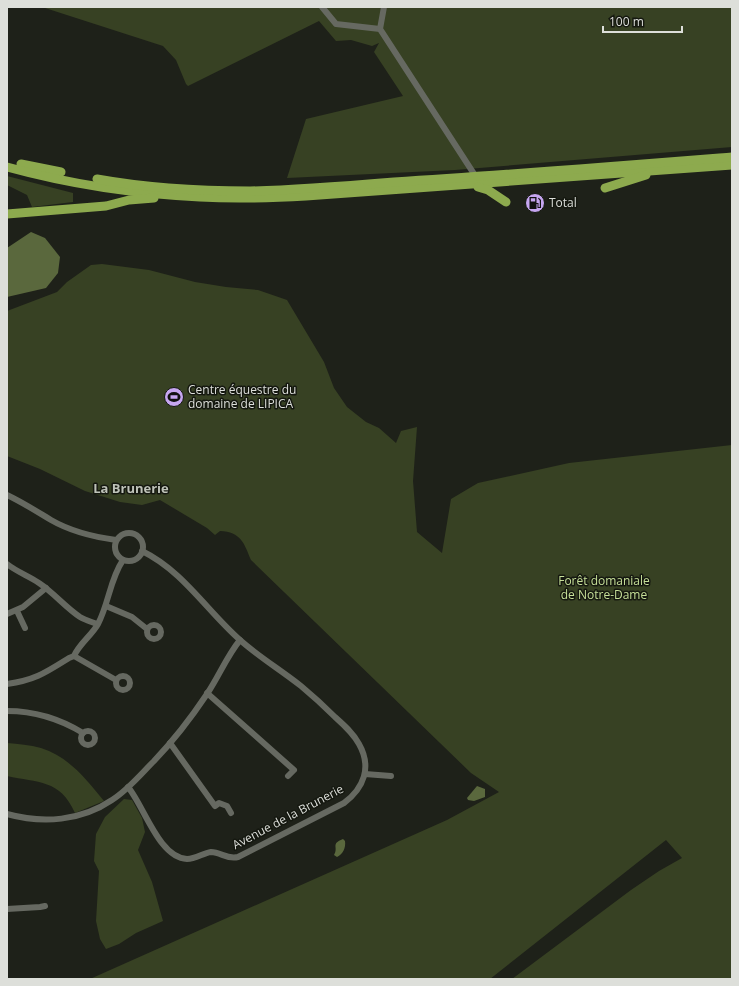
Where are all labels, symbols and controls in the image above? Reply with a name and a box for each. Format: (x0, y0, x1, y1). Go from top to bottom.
scale bar (603, 8, 682, 34)
text: 100 m (609, 13, 644, 30)
fuel station icon: Total (524, 192, 546, 214)
place label: Total (549, 194, 577, 211)
place label: Centre équestre du domaine de LIPICA (188, 381, 296, 412)
sports icon: Centre équestre du domaine de LIPICA (163, 386, 185, 408)
district label: La Brunerie (93, 479, 169, 497)
park label: Forêt domaniale de Notre-Dame (558, 572, 650, 603)
street label: Avenue de la Brunerie (229, 780, 347, 853)

